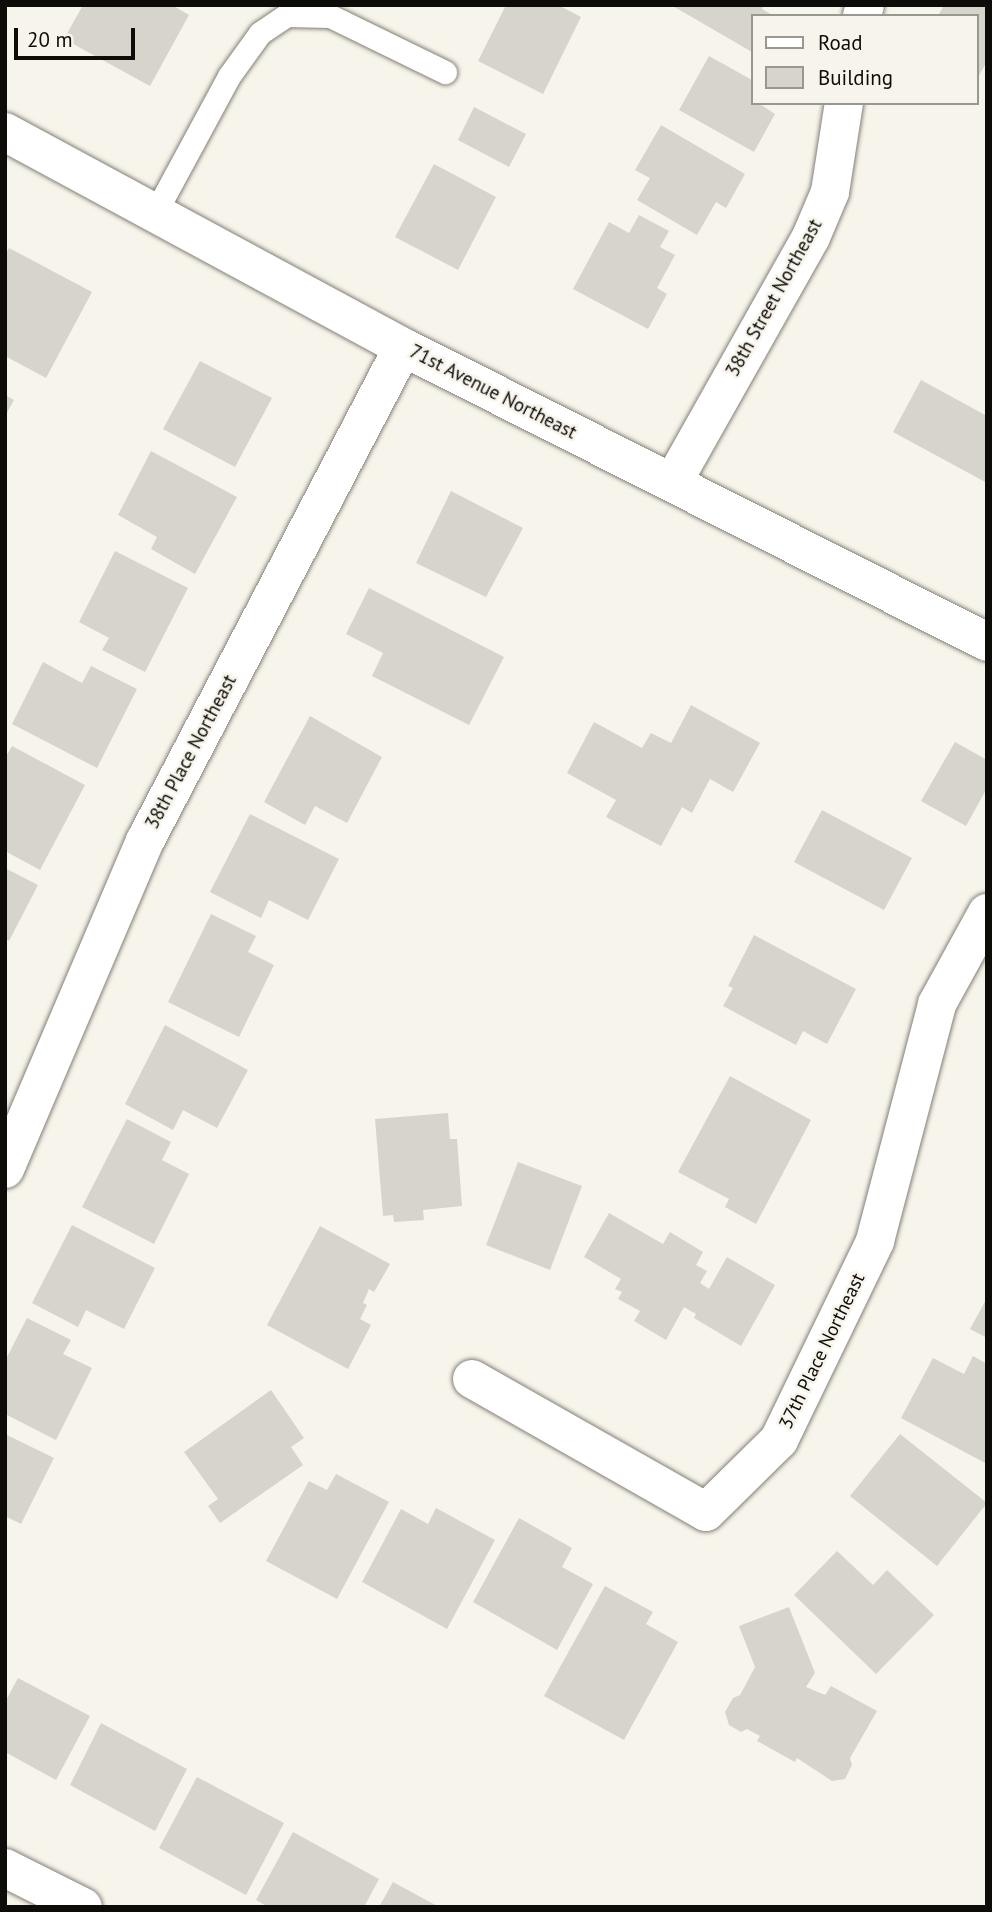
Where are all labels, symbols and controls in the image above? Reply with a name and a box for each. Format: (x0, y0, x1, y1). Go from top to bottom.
scale bar (18, 14, 138, 58)
legend (750, 14, 978, 105)
text: 20 m (27, 26, 73, 53)
text: Road (818, 29, 862, 56)
text: Building (818, 64, 893, 91)
street label: 38th Street Northeast (721, 215, 827, 381)
street label: 71st Avenue Northeast (405, 340, 581, 444)
street label: 38th Place Northeast (141, 671, 241, 833)
street label: 37th Place Northeast (774, 1269, 870, 1433)

